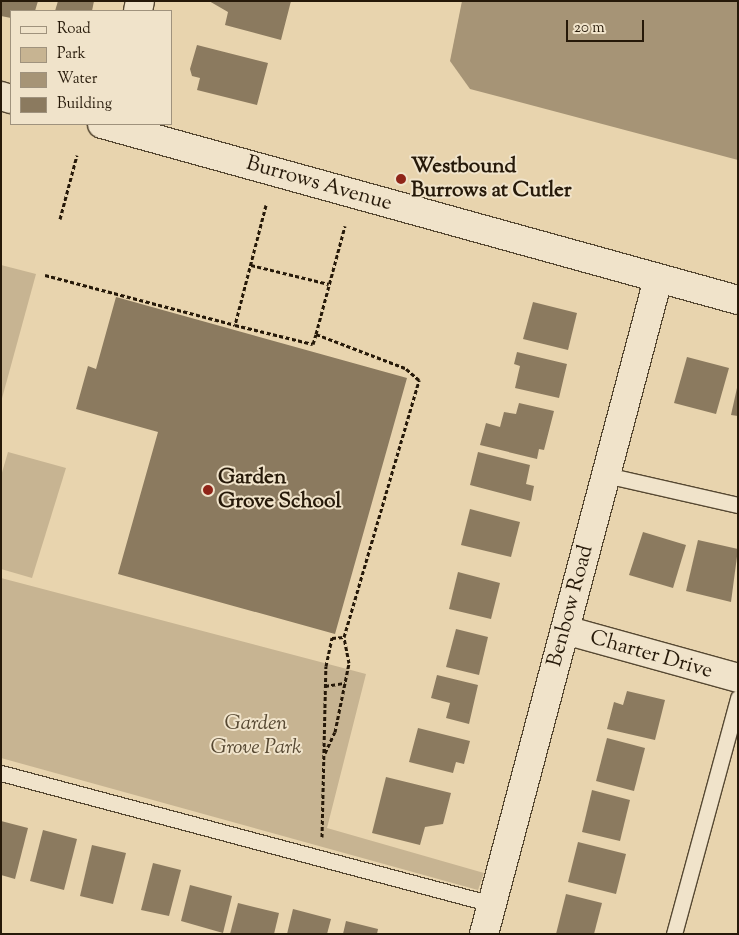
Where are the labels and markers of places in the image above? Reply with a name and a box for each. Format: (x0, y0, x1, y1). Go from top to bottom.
place label: Westbound Burrows at Cutler (411, 154, 572, 204)
marker: Westbound Burrows at Cutler (395, 173, 407, 185)
place label: Garden Grove School (218, 465, 341, 515)
marker: Garden Grove School (202, 484, 214, 496)

